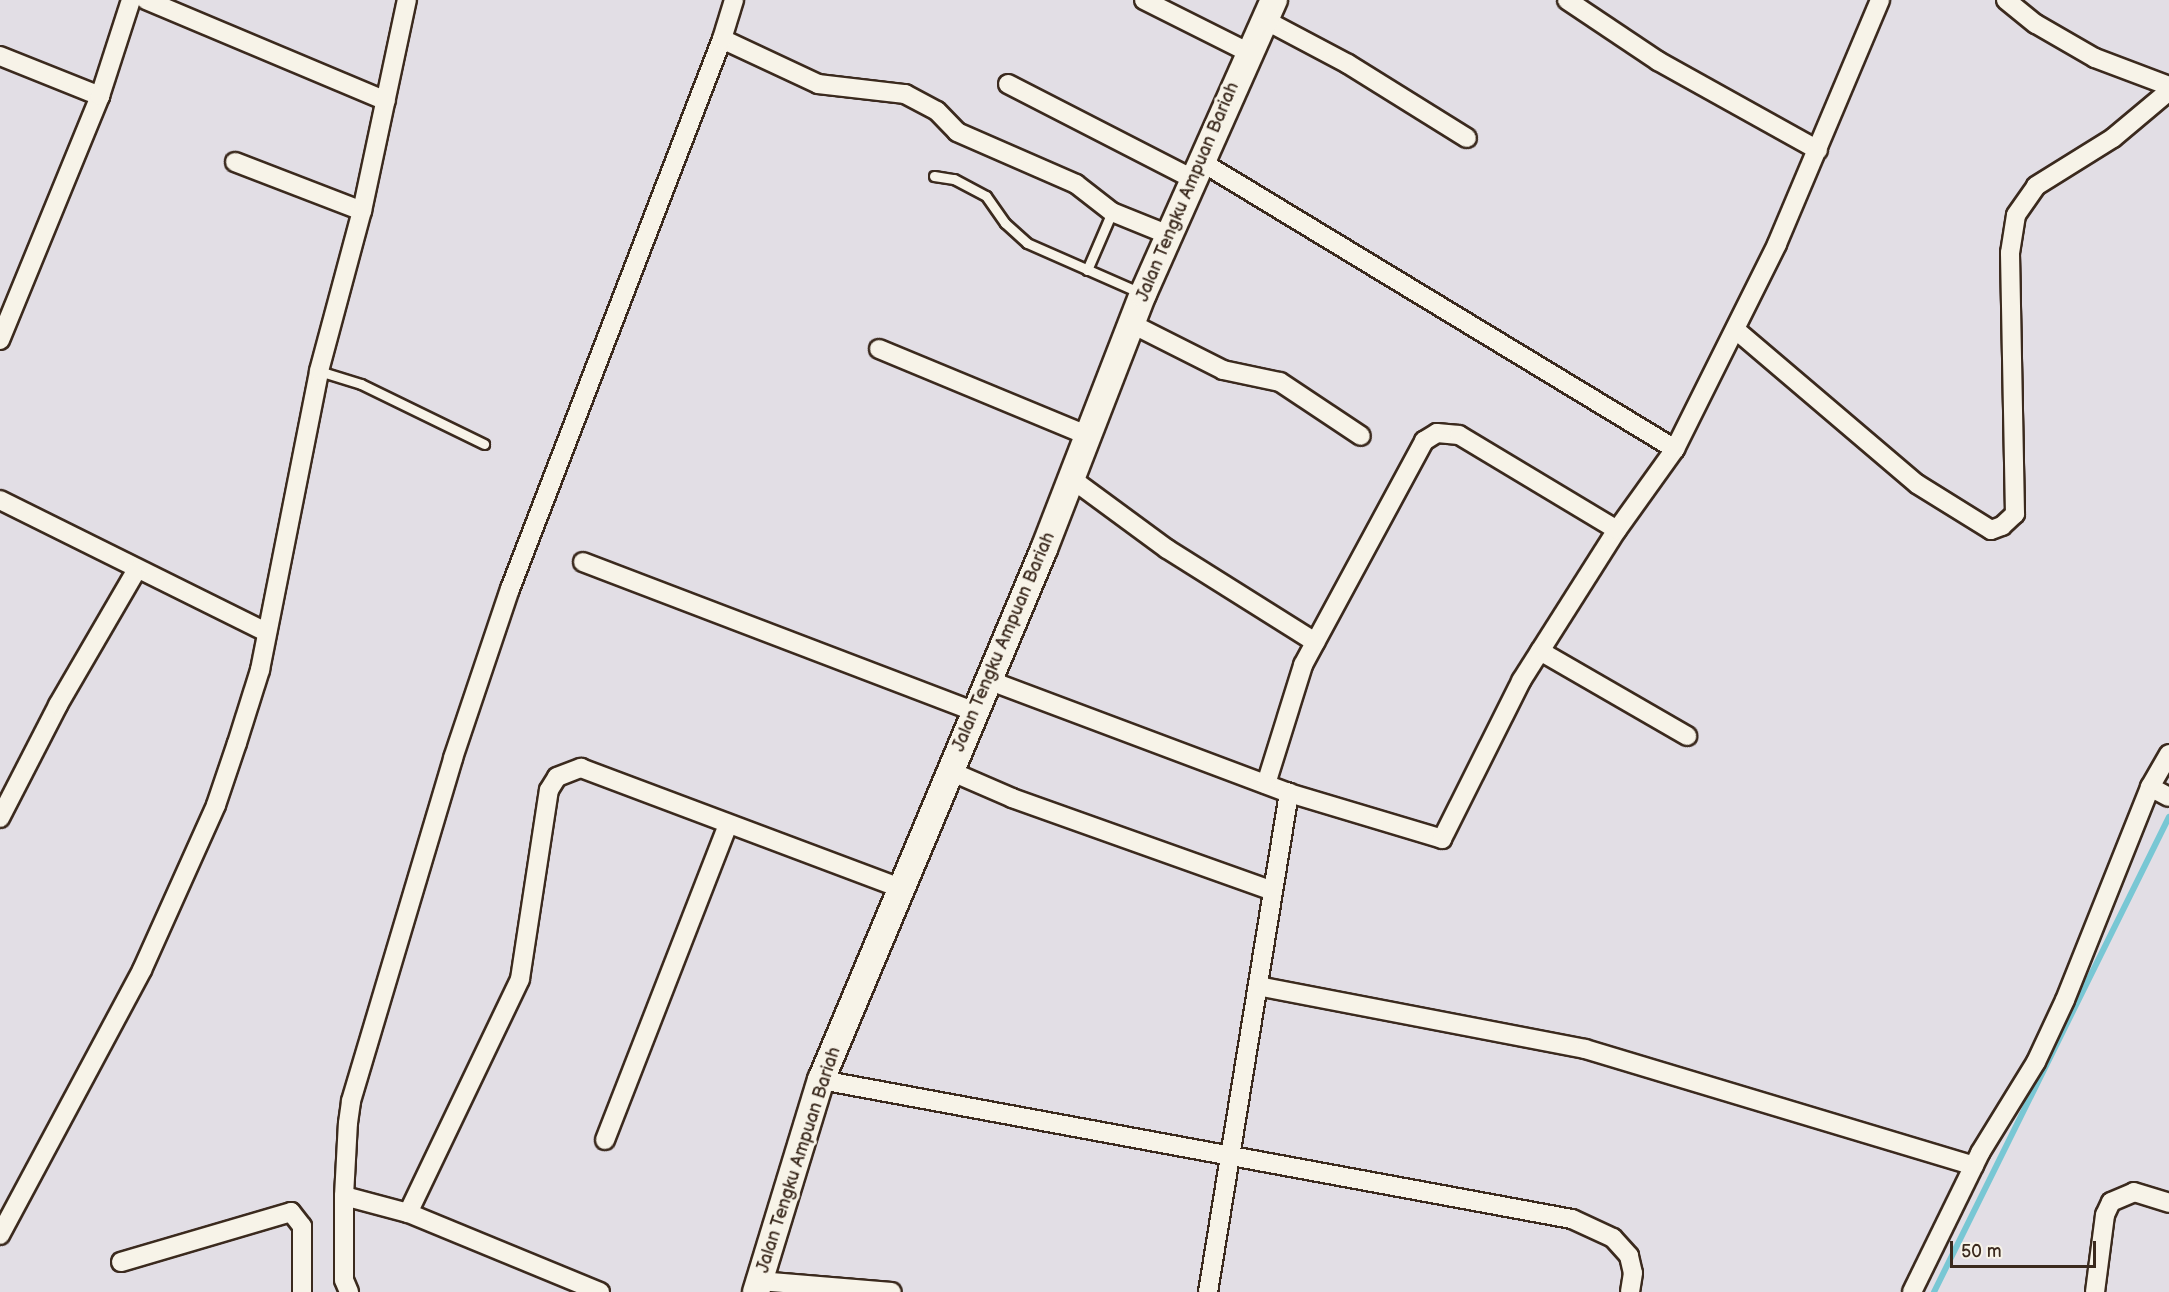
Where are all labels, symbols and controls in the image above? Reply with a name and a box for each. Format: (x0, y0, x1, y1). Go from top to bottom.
street label: Jalan Tengku Ampuan Bariah (1132, 79, 1244, 305)
street label: Jalan Tengku Ampuan Bariah (948, 529, 1060, 755)
street label: Jalan Tengku Ampuan Bariah (752, 1044, 846, 1276)
scale bar (1953, 1229, 2098, 1267)
text: 50 m (1961, 1241, 2002, 1262)

